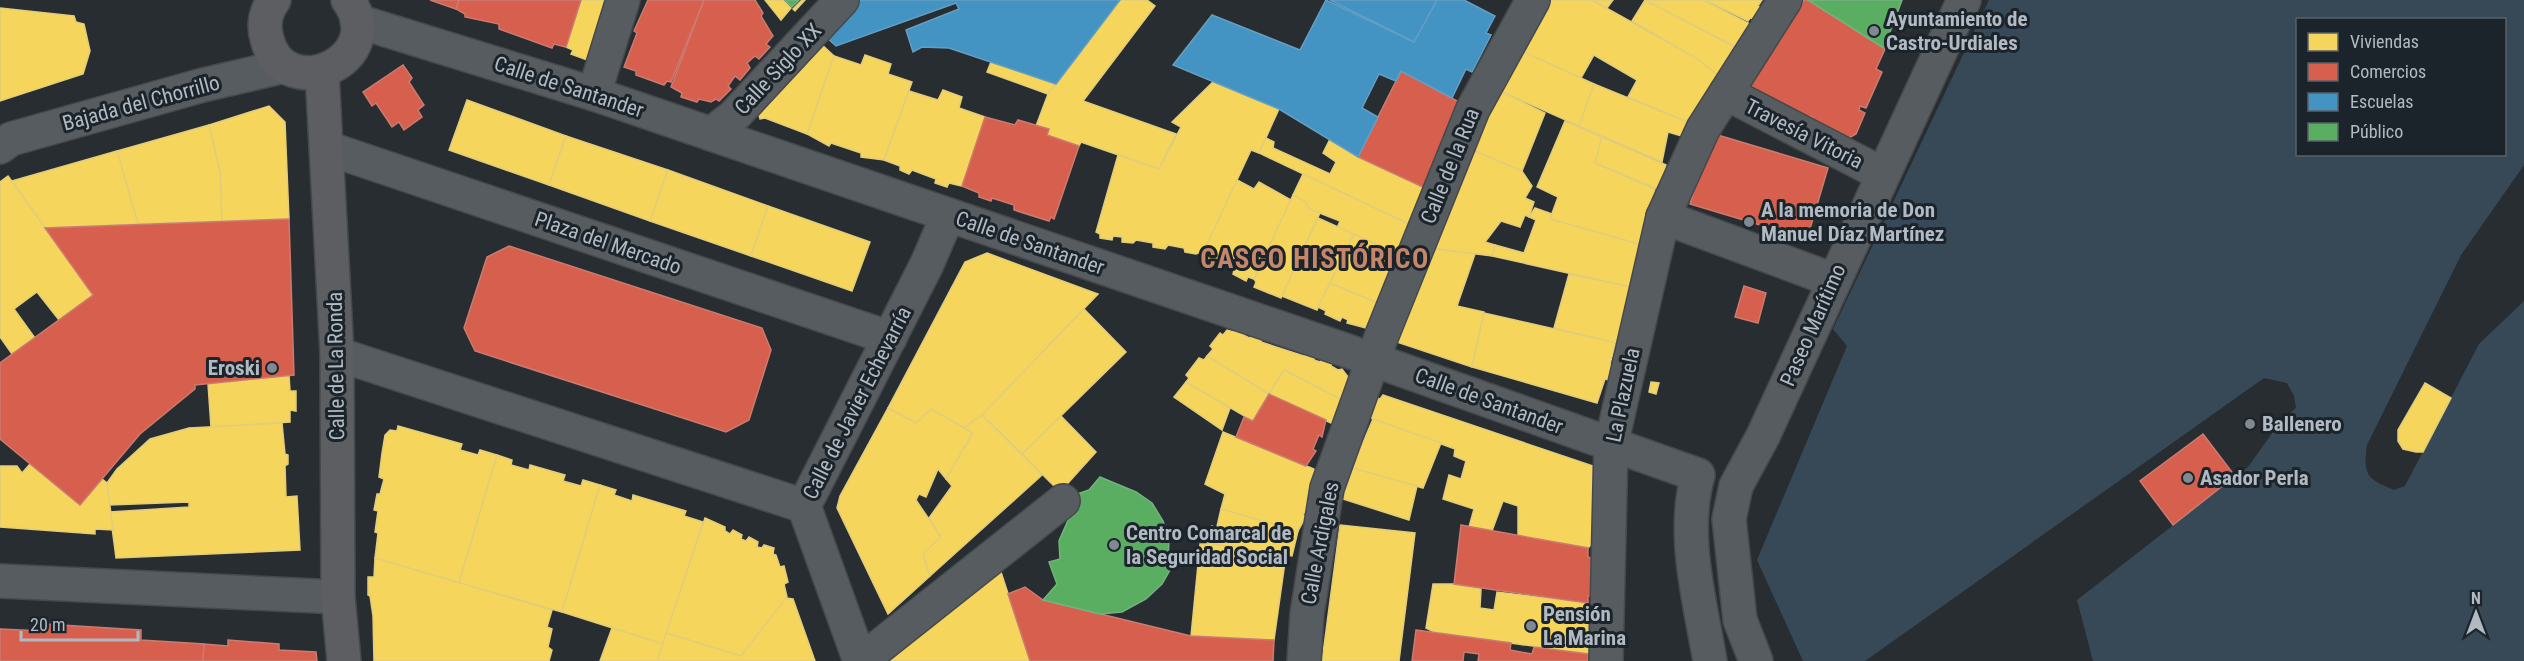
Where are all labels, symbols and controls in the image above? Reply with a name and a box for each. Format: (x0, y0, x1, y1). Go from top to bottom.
place label: Ayuntamiento de Castro-Urdiales (1886, 7, 2028, 55)
legend (2296, 18, 2506, 156)
street label: Calle Siglo XX (730, 19, 826, 119)
marker: Ayuntamiento de Castro-Urdiales (1867, 24, 1881, 38)
text: Viviendas (2350, 31, 2419, 52)
street label: Calle de Santander (491, 52, 647, 122)
text: Comercios (2350, 61, 2426, 82)
street label: Bajada del Chorrillo (60, 70, 222, 136)
text: Escuelas (2350, 91, 2414, 112)
street label: Travesía Vitoria (1741, 94, 1867, 174)
street label: Calle de la Rua (1416, 105, 1484, 227)
text: Público (2350, 121, 2403, 142)
place label: A la memoria de Don Manuel Díaz Martínez (1761, 198, 1944, 246)
street label: Calle de Santander (953, 206, 1107, 280)
street label: Plaza del Mercado (532, 207, 684, 279)
marker: A la memoria de Don Manuel Díaz Martínez (1742, 215, 1756, 229)
district label: CASCO HISTÓRICO (1200, 242, 1430, 275)
street label: Paseo Marítimo (1775, 260, 1851, 390)
street label: Calle de La Ronda (323, 292, 349, 440)
street label: Calle de Javier Echevarría (798, 303, 916, 503)
street label: La Plazuela (1601, 346, 1645, 444)
place label: Eroski (208, 356, 260, 380)
marker: Eroski (265, 361, 279, 375)
street label: Calle de Santander (1412, 363, 1566, 439)
place label: Ballenero (2262, 412, 2342, 436)
marker: Ballenero (2243, 417, 2257, 431)
place label: Asador Perla (2200, 466, 2309, 490)
marker: Asador Perla (2181, 471, 2195, 485)
street label: Calle Ardigales (1296, 480, 1344, 606)
place label: Centro Comarcal de la Seguridad Social (1126, 521, 1291, 569)
marker: Centro Comarcal de la Seguridad Social (1107, 538, 1121, 552)
north arrow (2446, 583, 2506, 643)
text: N (2471, 589, 2481, 608)
place label: Pensión La Marina (1543, 602, 1626, 650)
scale bar (21, 604, 138, 642)
text: 20 m (30, 614, 65, 635)
marker: Pensión La Marina (1524, 619, 1538, 633)

